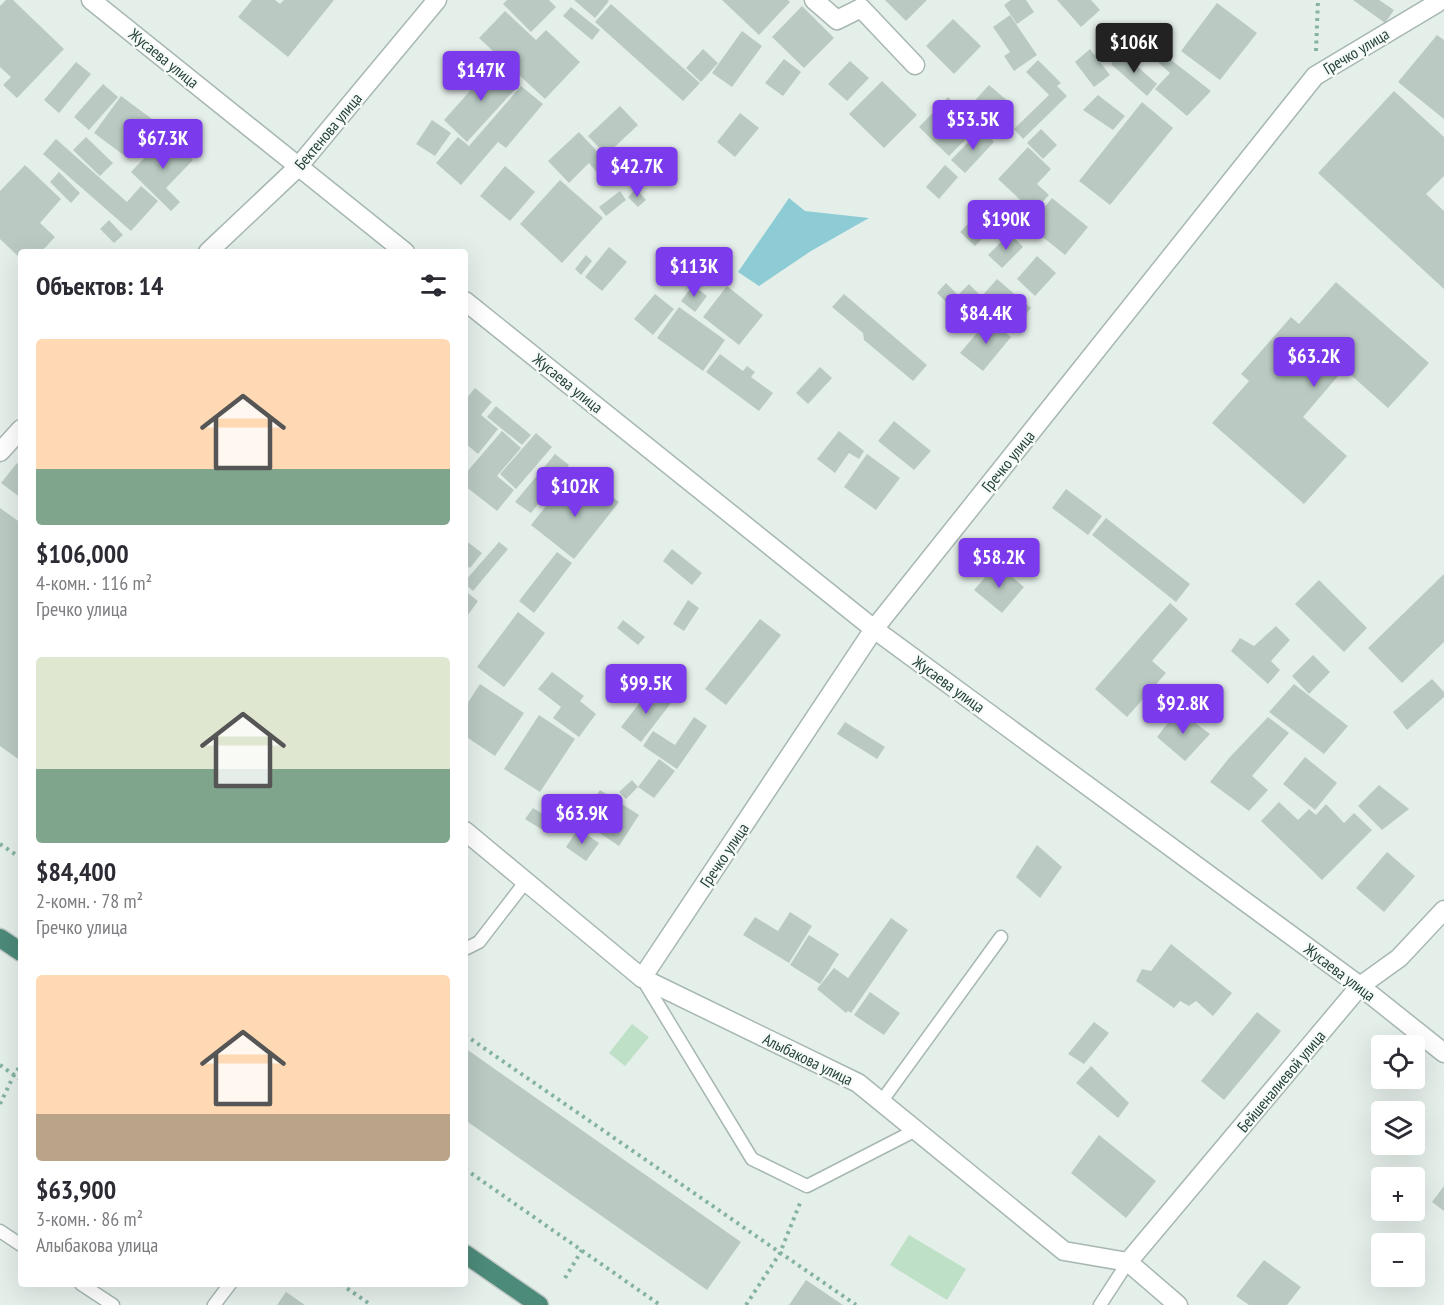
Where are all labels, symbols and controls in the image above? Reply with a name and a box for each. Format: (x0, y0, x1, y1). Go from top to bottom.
street label: Жусаева улица (124, 23, 203, 92)
pin: $106K (1092, 23, 1176, 74)
street label: Гречко улица (1319, 24, 1393, 78)
text: $106K (1110, 29, 1158, 55)
pin: $147K (439, 51, 523, 102)
text: $147K (457, 57, 505, 83)
street label: Бектенова улица (290, 88, 366, 174)
pin: $53.5K (924, 100, 1022, 151)
text: $53.5K (947, 106, 999, 132)
pin: $67.3K (114, 119, 212, 170)
text: $67.3K (138, 125, 188, 151)
pin: $42.7K (588, 147, 686, 198)
text: $42.7K (611, 153, 663, 179)
pin: $190K (964, 200, 1048, 251)
text: $190K (982, 206, 1030, 232)
pin: $113K (652, 247, 736, 298)
text: $113K (670, 253, 718, 279)
text: Объектов: 14 (36, 269, 163, 302)
icon: filters (417, 269, 450, 302)
pin: $84.4K (937, 294, 1035, 345)
text: $84.4K (960, 300, 1012, 326)
pin: $63.2K (1265, 337, 1363, 388)
text: $63.2K (1288, 343, 1340, 369)
street label: Жусаева улица (528, 348, 607, 417)
icon: home (189, 378, 297, 486)
street label: Гречко улица (977, 426, 1039, 496)
pin: $102K (533, 467, 617, 518)
text: $102K (551, 473, 599, 499)
text: $106,000 (36, 537, 129, 570)
pin: $58.2K (950, 538, 1048, 589)
text: $58.2K (973, 544, 1025, 570)
text: 4-комн. · 116 m² (36, 570, 152, 596)
text: Гречко улица (36, 596, 128, 622)
street label: Жусаева улица (908, 651, 989, 717)
pin: $99.5K (597, 664, 695, 715)
text: $99.5K (620, 670, 672, 696)
pin: $92.8K (1134, 684, 1232, 735)
text: $92.8K (1157, 690, 1209, 716)
icon: home (189, 696, 297, 804)
pin: $63.9K (533, 794, 631, 845)
text: $63.9K (556, 800, 608, 826)
street label: Гречко улица (695, 819, 753, 891)
text: $84,400 (36, 855, 116, 888)
text: 2-комн. · 78 m² (36, 888, 143, 914)
text: Гречко улица (36, 914, 128, 940)
street label: Жусаева улица (1300, 938, 1380, 1005)
icon: home (189, 1014, 297, 1122)
street label: Бейшеналиевой улица (1233, 1026, 1329, 1136)
street label: Алыбакова улица (760, 1029, 856, 1089)
map controls (1371, 1035, 1425, 1287)
button: locate (1371, 1035, 1425, 1089)
button: layers (1371, 1101, 1425, 1155)
button: + (1371, 1167, 1425, 1221)
text: $63,900 (36, 1173, 116, 1206)
text: 3-комн. · 86 m² (36, 1206, 143, 1232)
text: Алыбакова улица (36, 1232, 158, 1258)
button: − (1371, 1233, 1425, 1287)

